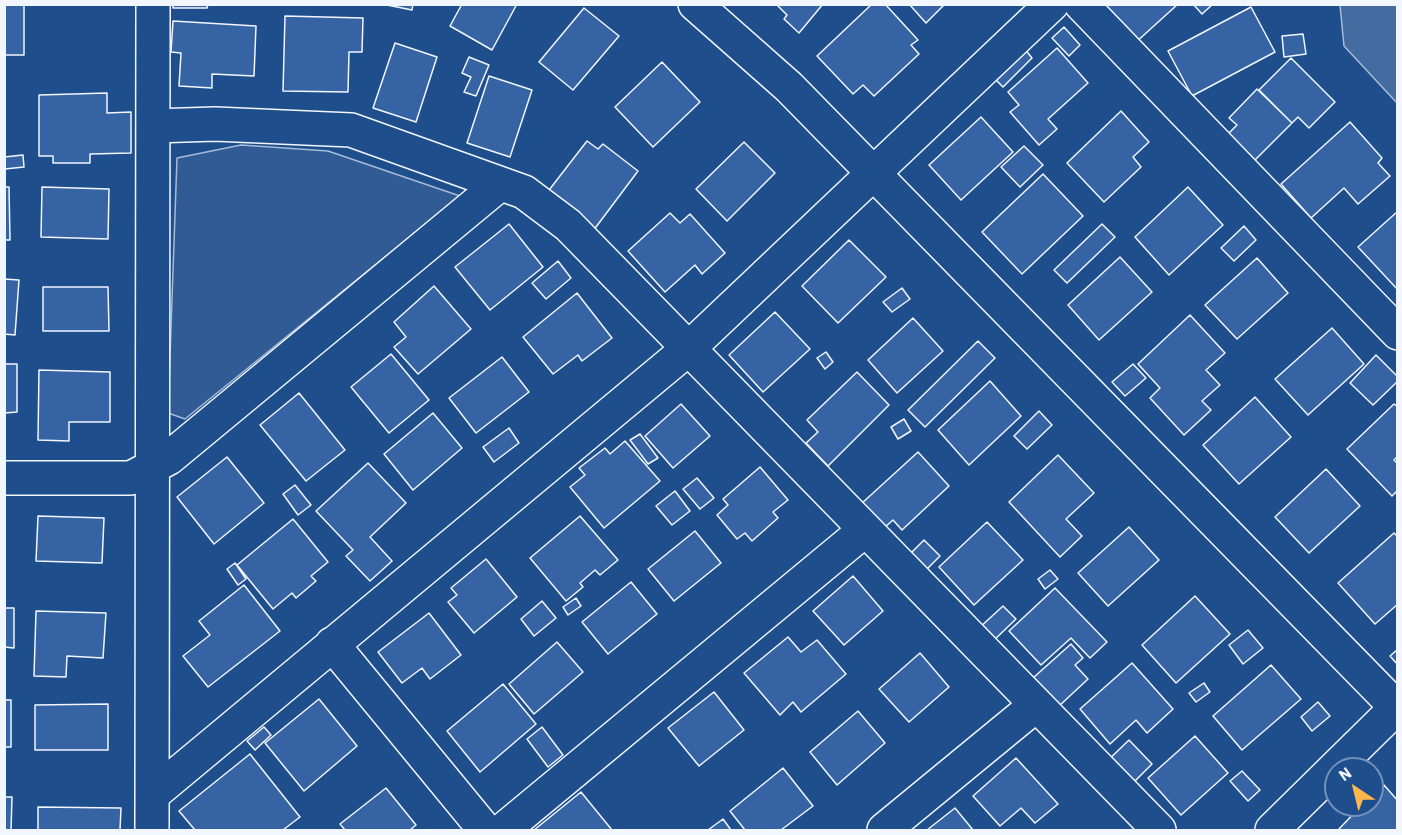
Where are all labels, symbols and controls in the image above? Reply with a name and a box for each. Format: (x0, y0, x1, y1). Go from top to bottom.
north arrow (1324, 757, 1384, 817)
text: N (1335, 763, 1354, 784)

